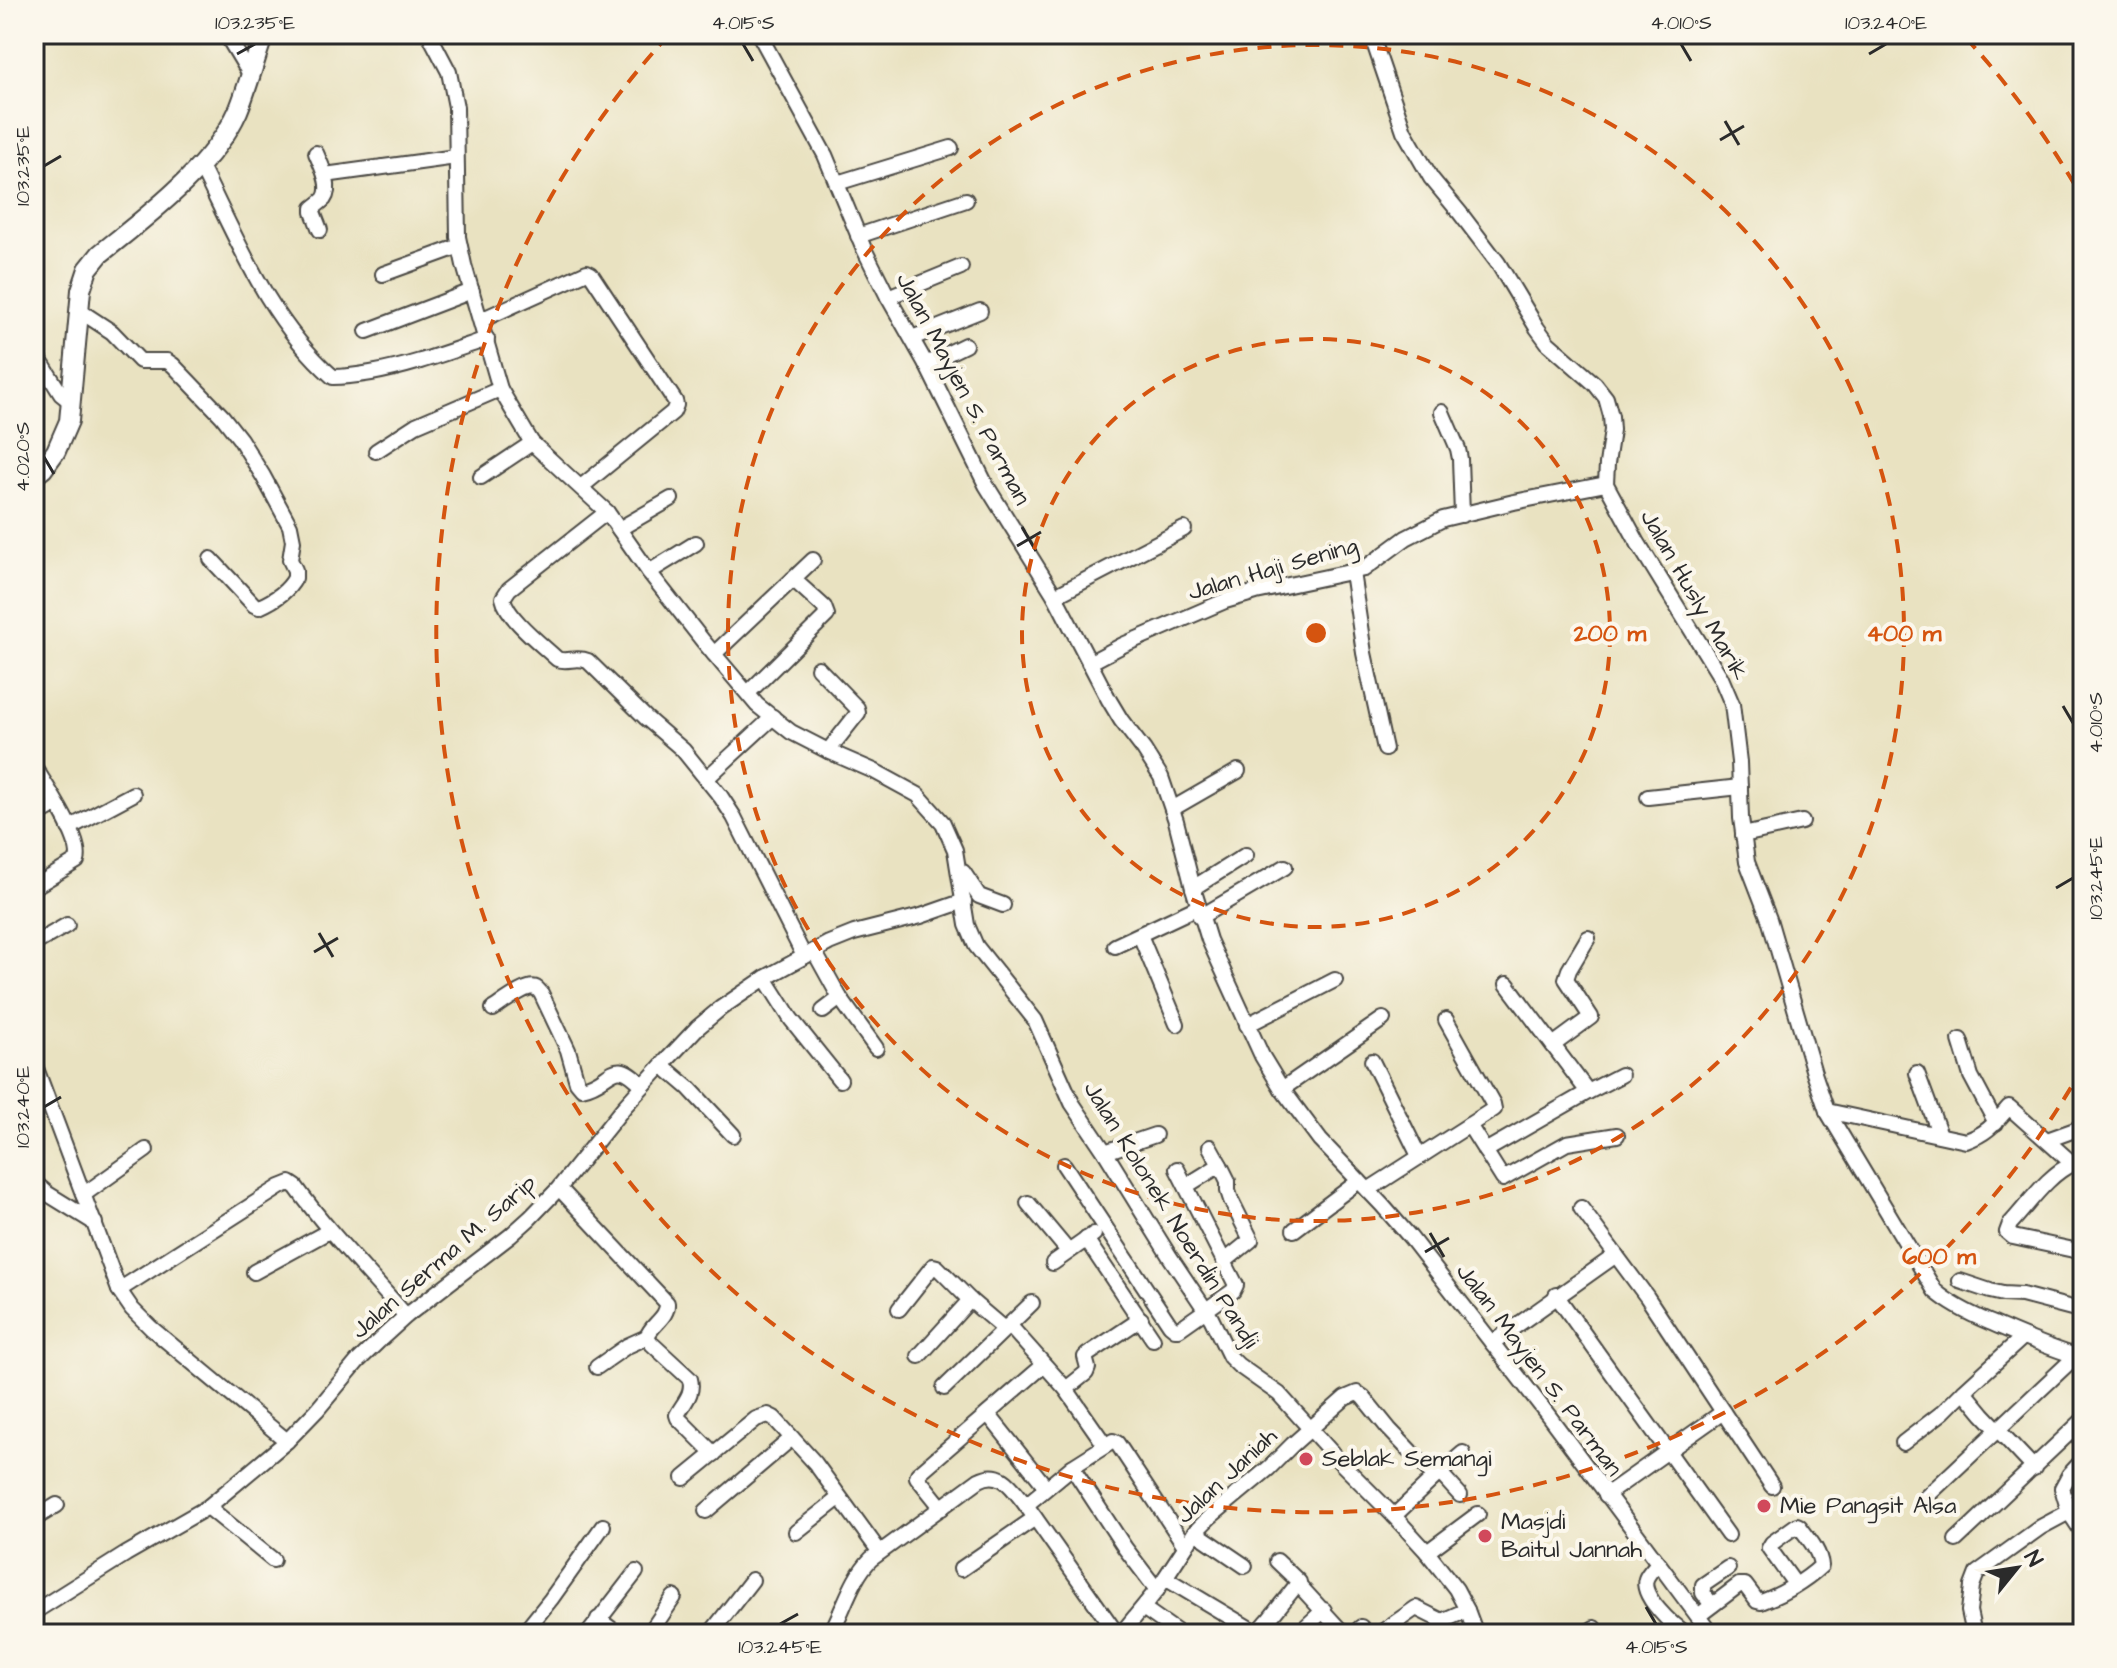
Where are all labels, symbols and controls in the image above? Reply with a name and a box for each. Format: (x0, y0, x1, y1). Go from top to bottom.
text: 103.235°E (215, 9, 295, 37)
text: 4.015°S (711, 9, 775, 37)
text: 4.010°S (1650, 9, 1712, 37)
text: 103.240°E (1845, 9, 1927, 37)
text: 103.235°E (9, 126, 37, 206)
street label: Jalan Mayjen S. Parman (886, 267, 1039, 512)
text: 4.020°S (9, 422, 37, 492)
street label: Jalan Husly Marik (1631, 504, 1757, 687)
street label: Jalan Haji Sening (1184, 529, 1362, 610)
text: 200 m (1573, 617, 1646, 651)
text: 400 m (1867, 617, 1942, 651)
centre of rings (1302, 619, 1330, 647)
text: 4.010°S (2082, 692, 2110, 754)
text: 103.245°E (2082, 836, 2110, 920)
text: 103.240°E (9, 1066, 37, 1148)
street label: Jalan Kolonek Noerdin Pandji (1075, 1075, 1268, 1355)
street label: Jalan Serma M. Sarip (344, 1167, 544, 1347)
text: 600 m (1902, 1240, 1976, 1274)
street label: Jalan Mayjen S. Parman (1447, 1256, 1630, 1484)
street label: Jalan Janiah (1169, 1420, 1285, 1532)
place label: Seblak Semangi (1322, 1442, 1492, 1477)
marker: Seblak Semangi (1297, 1450, 1315, 1468)
place label: Mie Pangsit Alsa (1780, 1489, 1956, 1524)
marker: Mie Pangsit Alsa (1755, 1497, 1773, 1515)
place label: Masjdi Baitul Jannah (1501, 1505, 1642, 1567)
marker: Masjdi Baitul Jannah (1476, 1527, 1494, 1545)
north arrow (1977, 1528, 2057, 1608)
text: N (2016, 1545, 2050, 1573)
text: 103.245°E (738, 1633, 822, 1661)
text: 4.015°S (1624, 1633, 1688, 1661)

